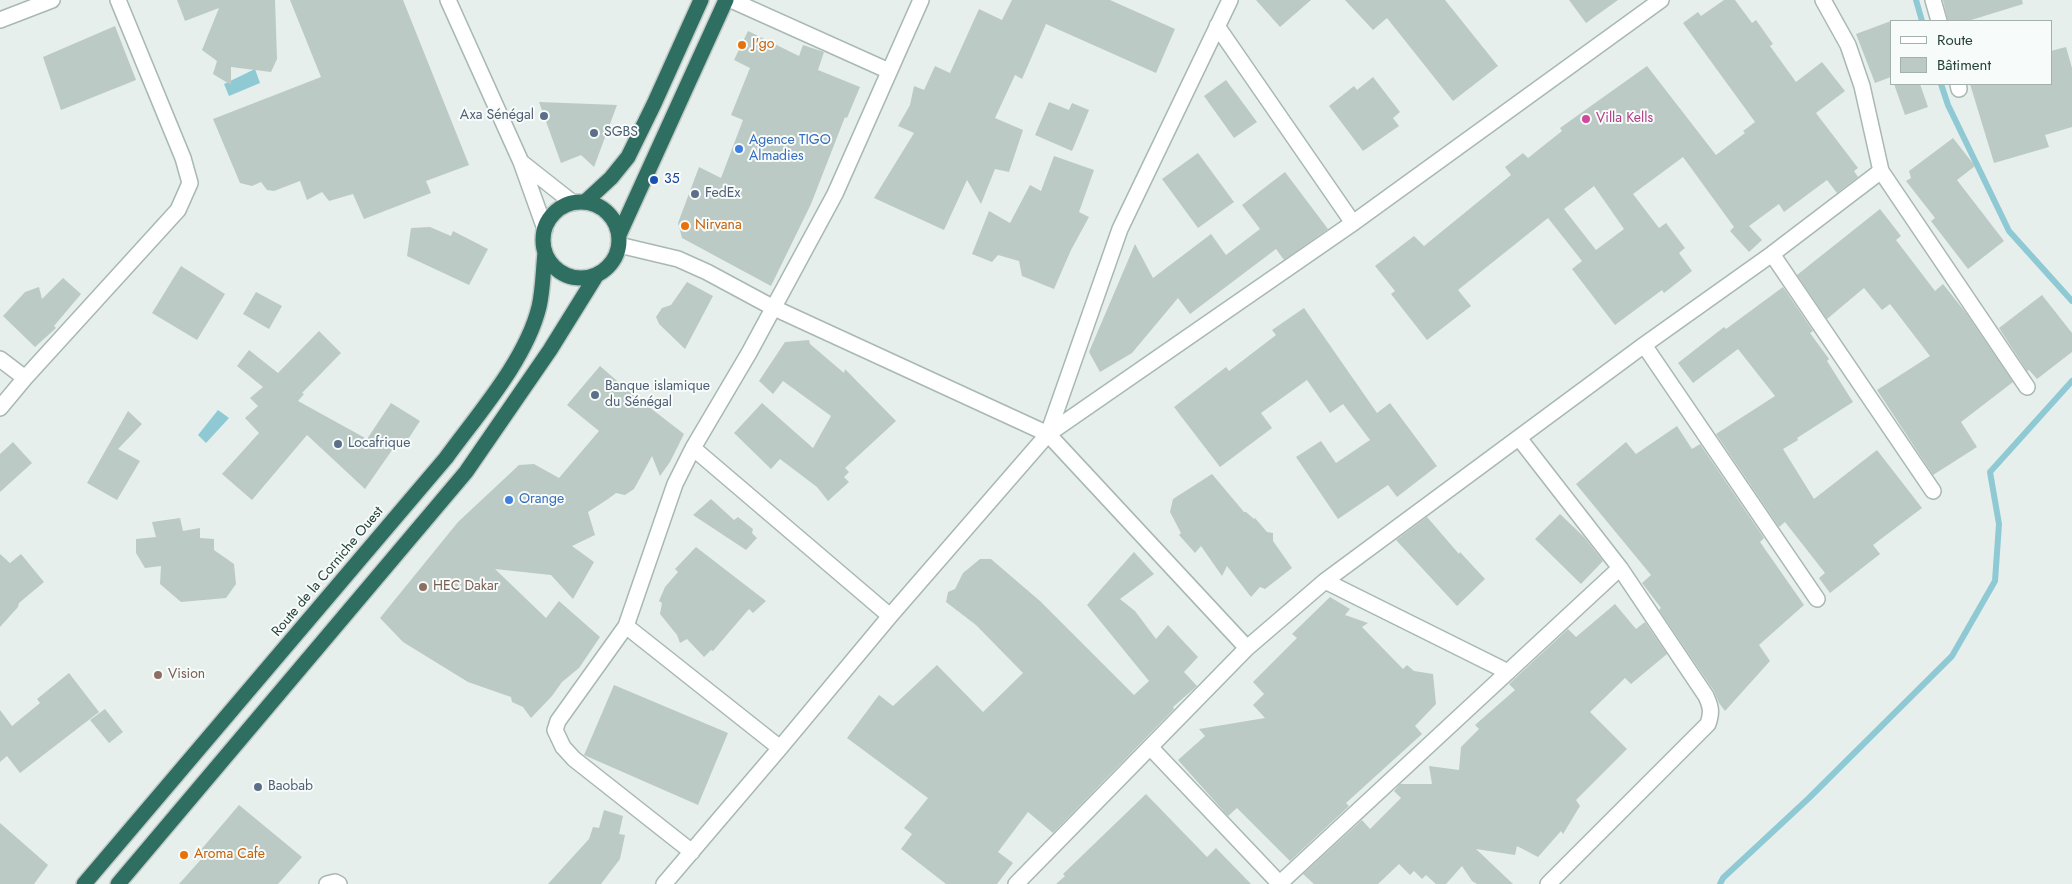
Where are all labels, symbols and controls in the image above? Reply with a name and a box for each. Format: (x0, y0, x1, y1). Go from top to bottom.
legend (1890, 20, 2052, 85)
text: Route (1937, 29, 1973, 51)
place label: J'go (752, 37, 774, 53)
marker: J'go (736, 39, 748, 51)
text: Bâtiment (1937, 54, 1991, 76)
place label: Axa Sénégal (460, 108, 534, 124)
marker: Axa Sénégal (538, 110, 550, 122)
place label: Villa Kells (1596, 111, 1653, 127)
marker: Villa Kells (1580, 113, 1592, 125)
place label: SGBS (604, 125, 638, 141)
marker: SGBS (588, 127, 600, 139)
place label: Agence TIGO Almadies (749, 133, 831, 166)
marker: Agence TIGO Almadies (733, 143, 745, 155)
place label: 35 (664, 172, 680, 188)
marker: 35 (648, 174, 660, 186)
place label: FedEx (705, 186, 740, 202)
marker: FedEx (689, 188, 701, 200)
place label: Nirvana (695, 218, 742, 234)
marker: Nirvana (679, 220, 691, 232)
place label: Banque islamique du Sénégal (605, 379, 710, 412)
marker: Banque islamique du Sénégal (589, 389, 601, 401)
place label: Locafrique (348, 436, 410, 452)
marker: Locafrique (332, 438, 344, 450)
place label: Orange (519, 492, 564, 508)
marker: Orange (503, 494, 515, 506)
street label: Route de la Corniche Ouest (269, 504, 387, 640)
place label: HEC Dakar (433, 579, 498, 595)
marker: HEC Dakar (417, 581, 429, 593)
place label: Vision (168, 667, 205, 683)
marker: Vision (152, 669, 164, 681)
place label: Baobab (268, 779, 313, 795)
marker: Baobab (252, 781, 264, 793)
place label: Aroma Cafe (194, 847, 265, 863)
marker: Aroma Cafe (178, 849, 190, 861)

